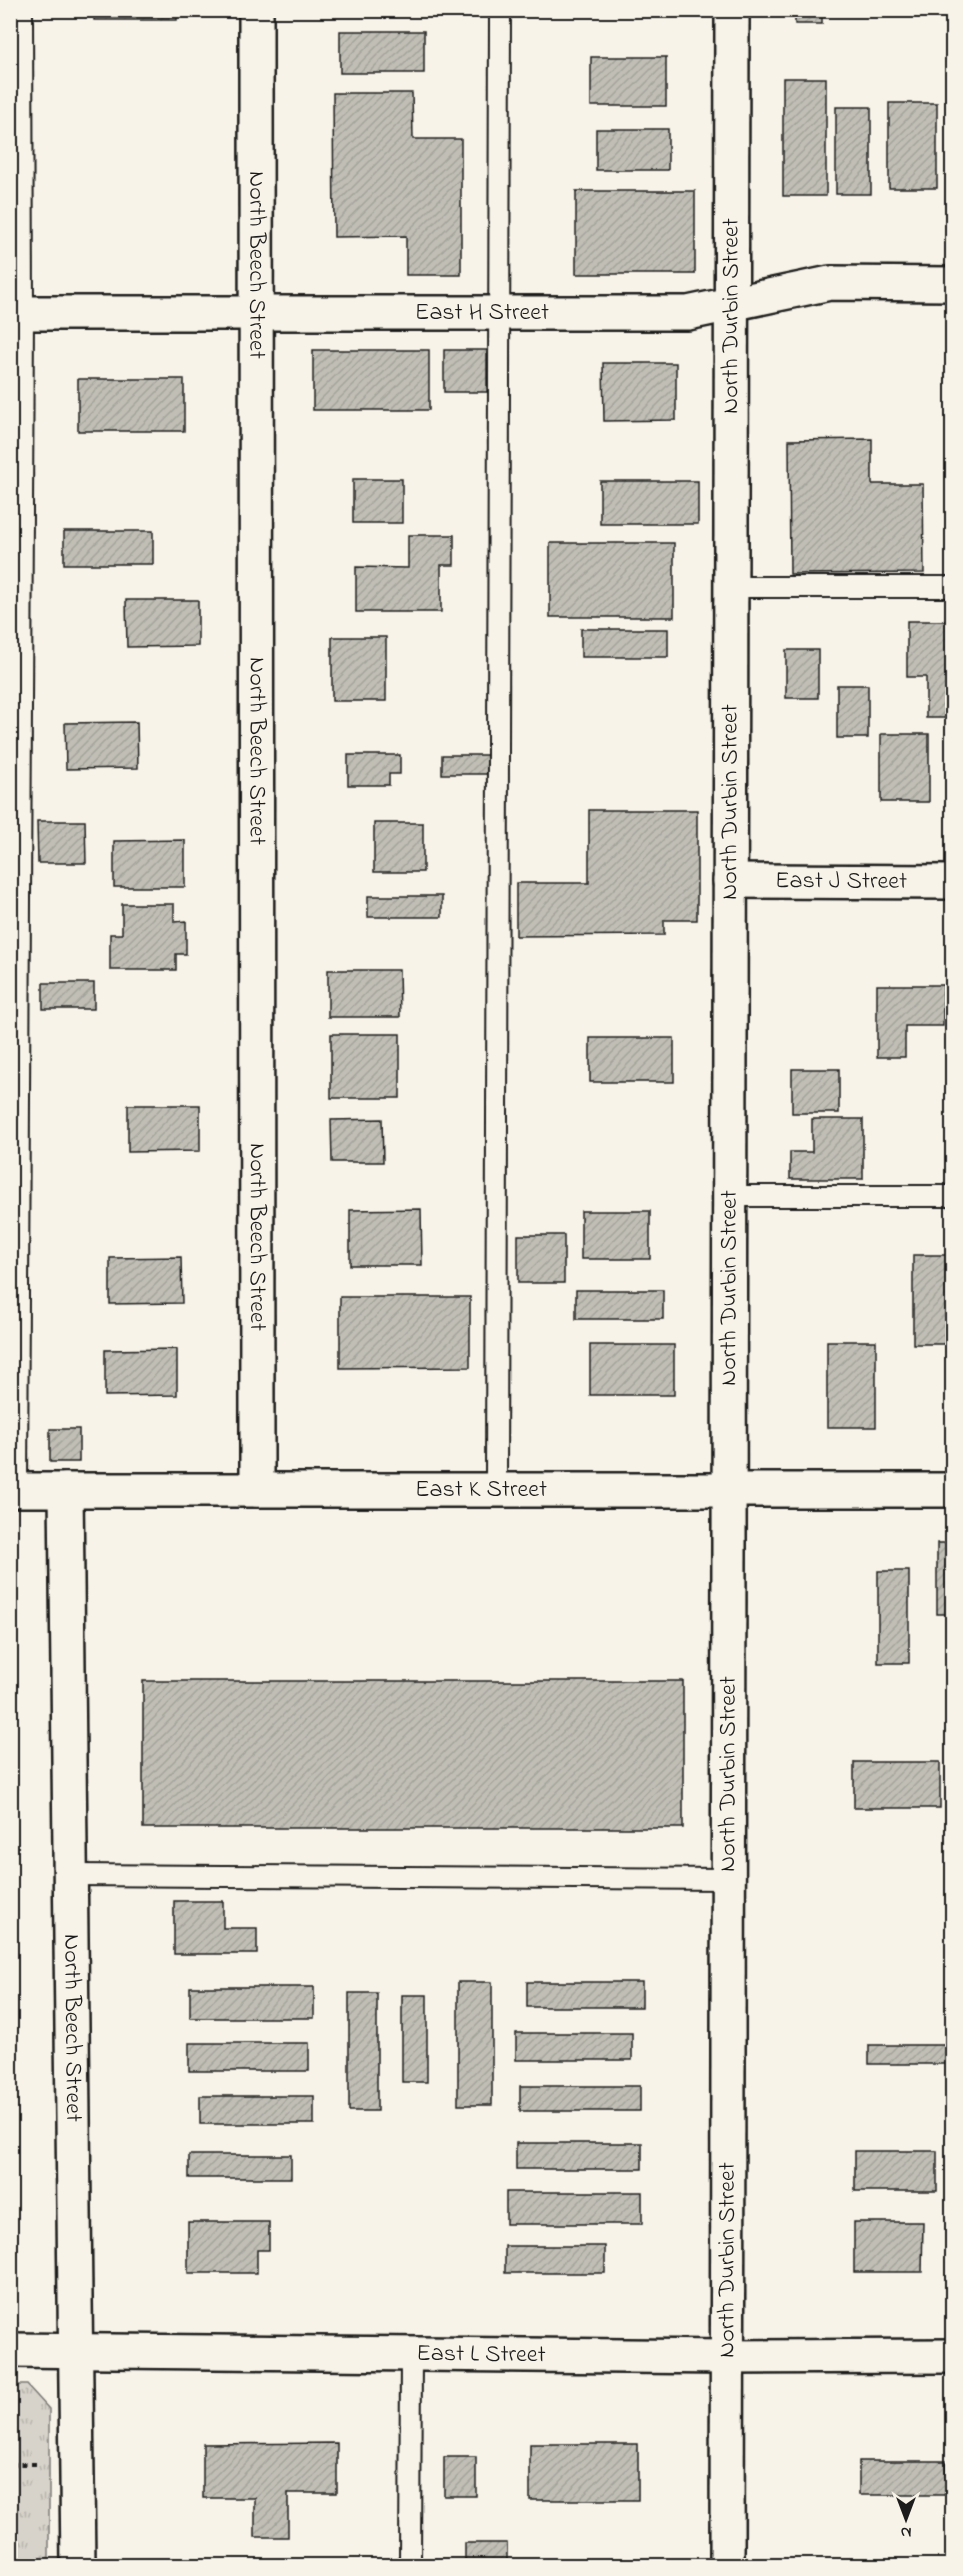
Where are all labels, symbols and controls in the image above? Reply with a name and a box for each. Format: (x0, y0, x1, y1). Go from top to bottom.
street label: North Beech Street (239, 171, 274, 359)
street label: North Durbin Street (714, 218, 749, 414)
street label: East H Street (415, 296, 549, 331)
street label: North Beech Street (239, 657, 274, 845)
street label: North Durbin Street (713, 704, 748, 900)
street label: East J Street (775, 864, 907, 899)
street label: North Beech Street (239, 1143, 274, 1331)
street label: North Durbin Street (712, 1190, 747, 1386)
street label: East K Street (415, 1473, 547, 1508)
street label: North Durbin Street (711, 1676, 746, 1872)
street label: North Beech Street (53, 1934, 91, 2122)
street label: North Durbin Street (710, 2162, 745, 2358)
street label: East L Street (416, 2336, 546, 2373)
north arrow (876, 2489, 936, 2549)
text: N (900, 2520, 911, 2544)

